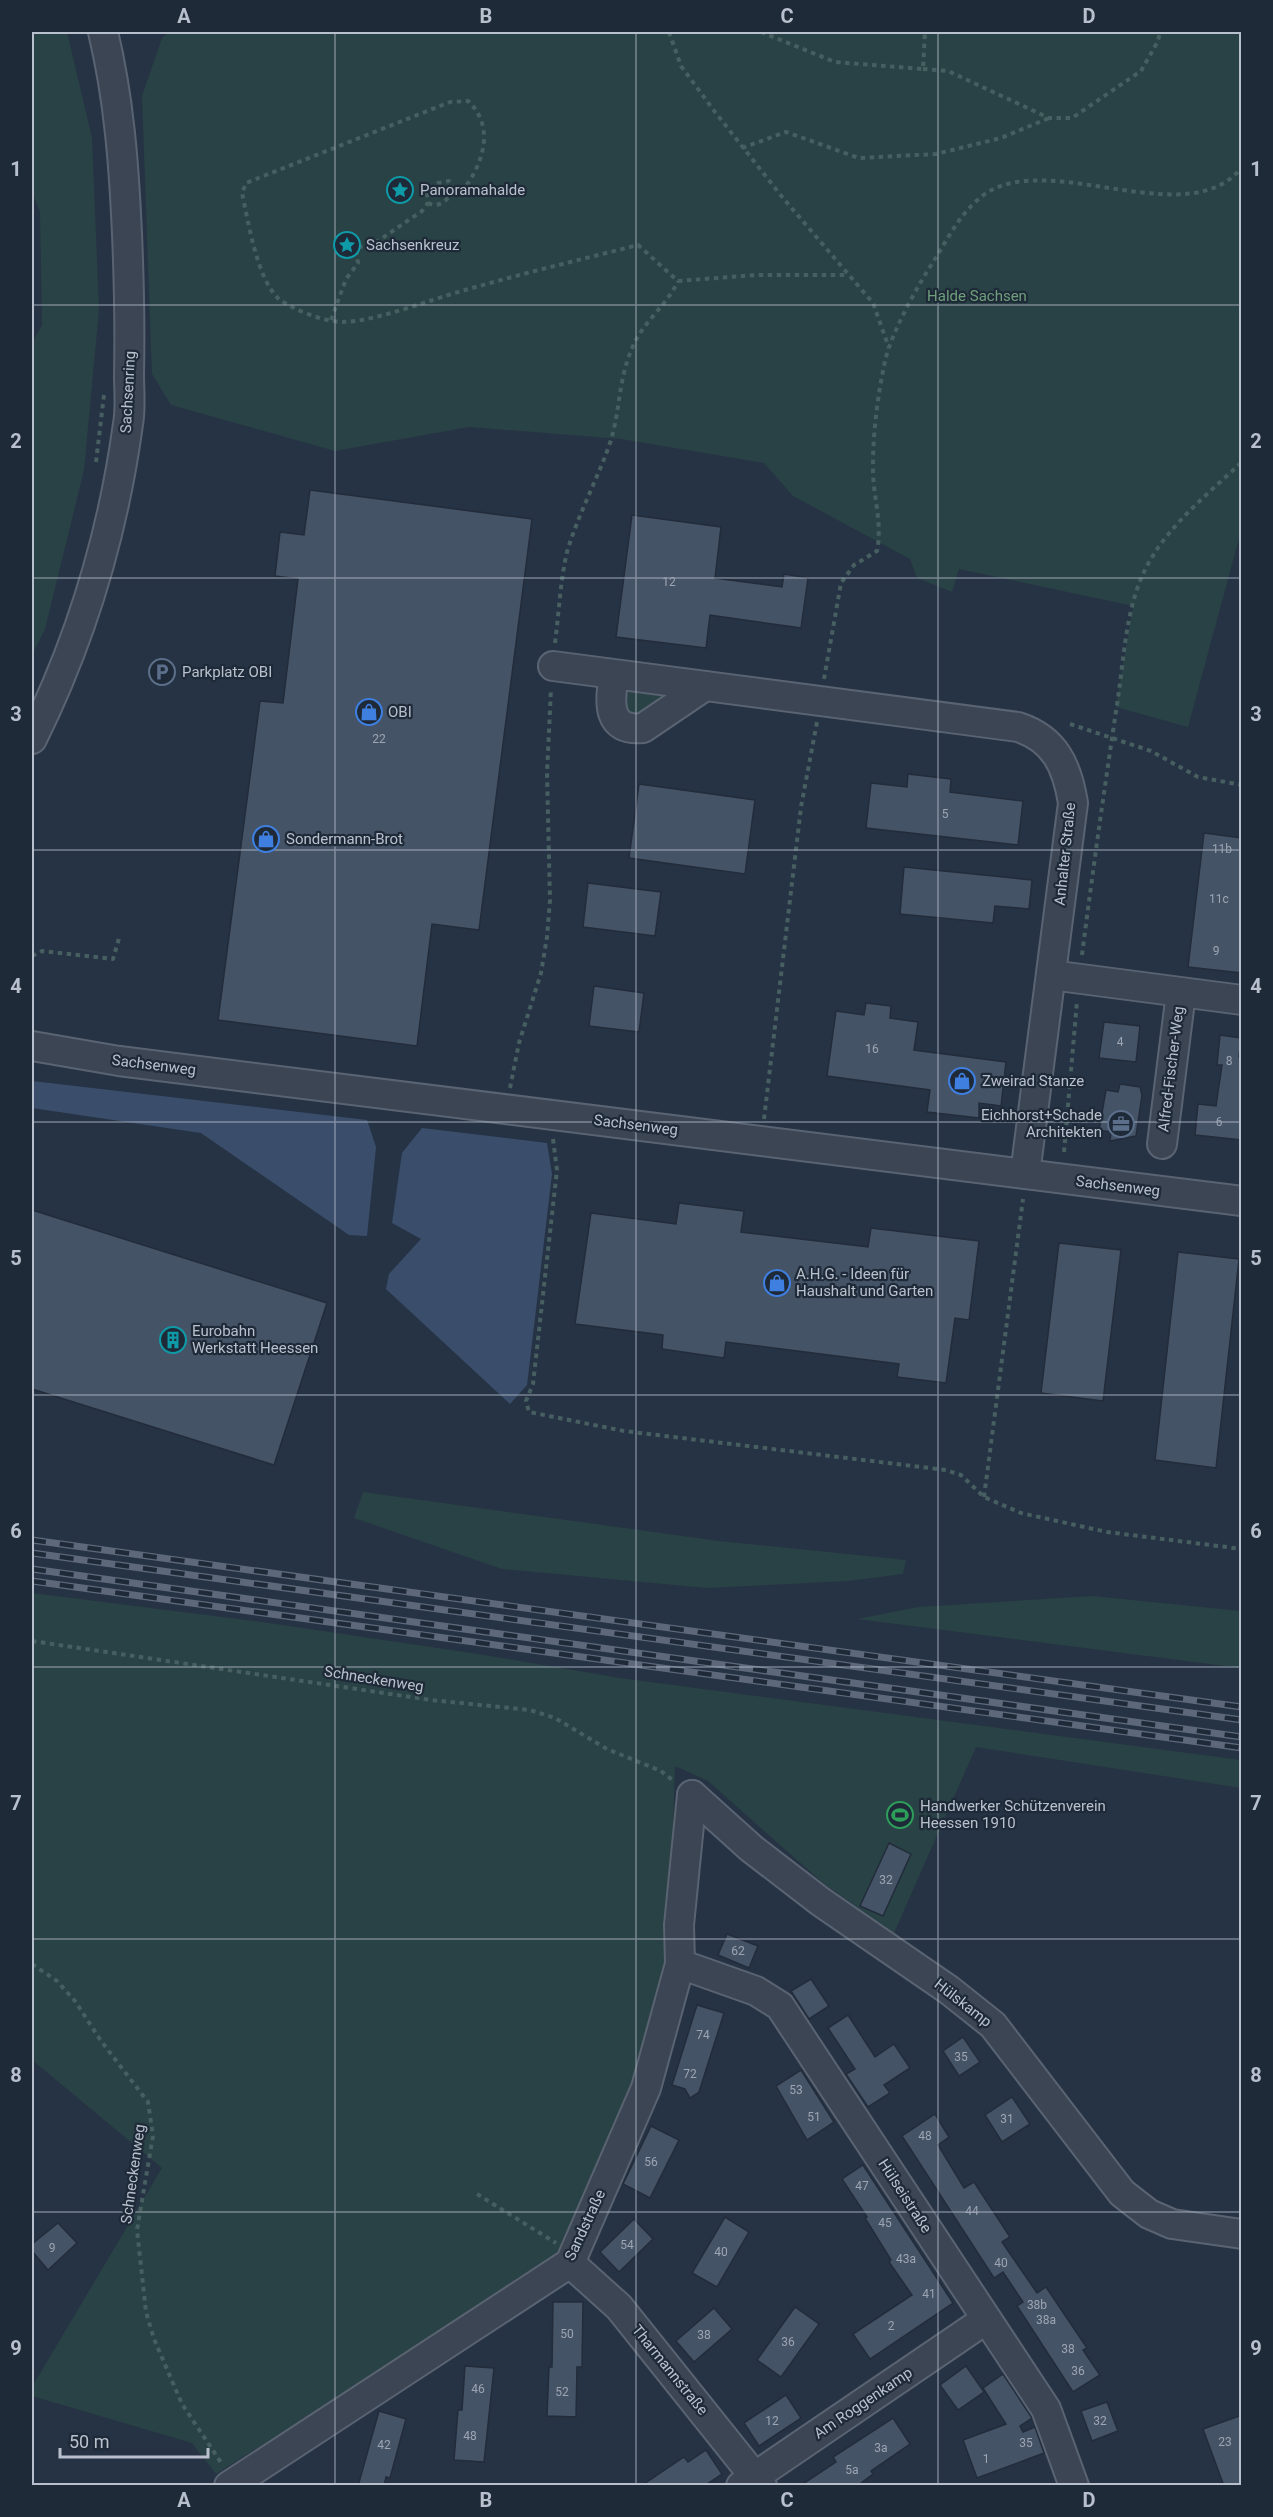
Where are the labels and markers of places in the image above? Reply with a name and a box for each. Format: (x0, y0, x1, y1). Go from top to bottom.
place icon: Panoramahalde (385, 175, 415, 205)
place label: Panoramahalde (420, 181, 525, 199)
place icon: Sachsenkreuz (332, 230, 362, 260)
place label: Sachsenkreuz (366, 236, 459, 254)
parking icon: Parkplatz OBI (147, 657, 177, 687)
place label: Parkplatz OBI (182, 663, 272, 681)
shop icon: OBI (354, 697, 384, 727)
place label: OBI (388, 703, 412, 721)
shop icon: Sondermann-Brot (251, 824, 281, 854)
place label: Sondermann-Brot (286, 830, 403, 848)
shop icon: Zweirad Stanze (947, 1066, 977, 1096)
place label: Zweirad Stanze (982, 1072, 1084, 1090)
place label: Eichhorst+Schade Architekten (981, 1106, 1102, 1141)
office icon: Eichhorst+Schade Architekten (1106, 1109, 1136, 1139)
place label: A.H.G. - Ideen für Haushalt und Garten (796, 1265, 933, 1300)
shop icon: A.H.G. - Ideen für Haushalt und Garten (762, 1268, 792, 1298)
place label: Eurobahn Werkstatt Heessen (192, 1322, 318, 1357)
building icon: Eurobahn Werkstatt Heessen (158, 1325, 188, 1355)
place label: Handwerker Schützenverein Heessen 1910 (920, 1797, 1106, 1832)
sports icon: Handwerker Schützenverein Heessen 1910 (885, 1800, 915, 1830)

